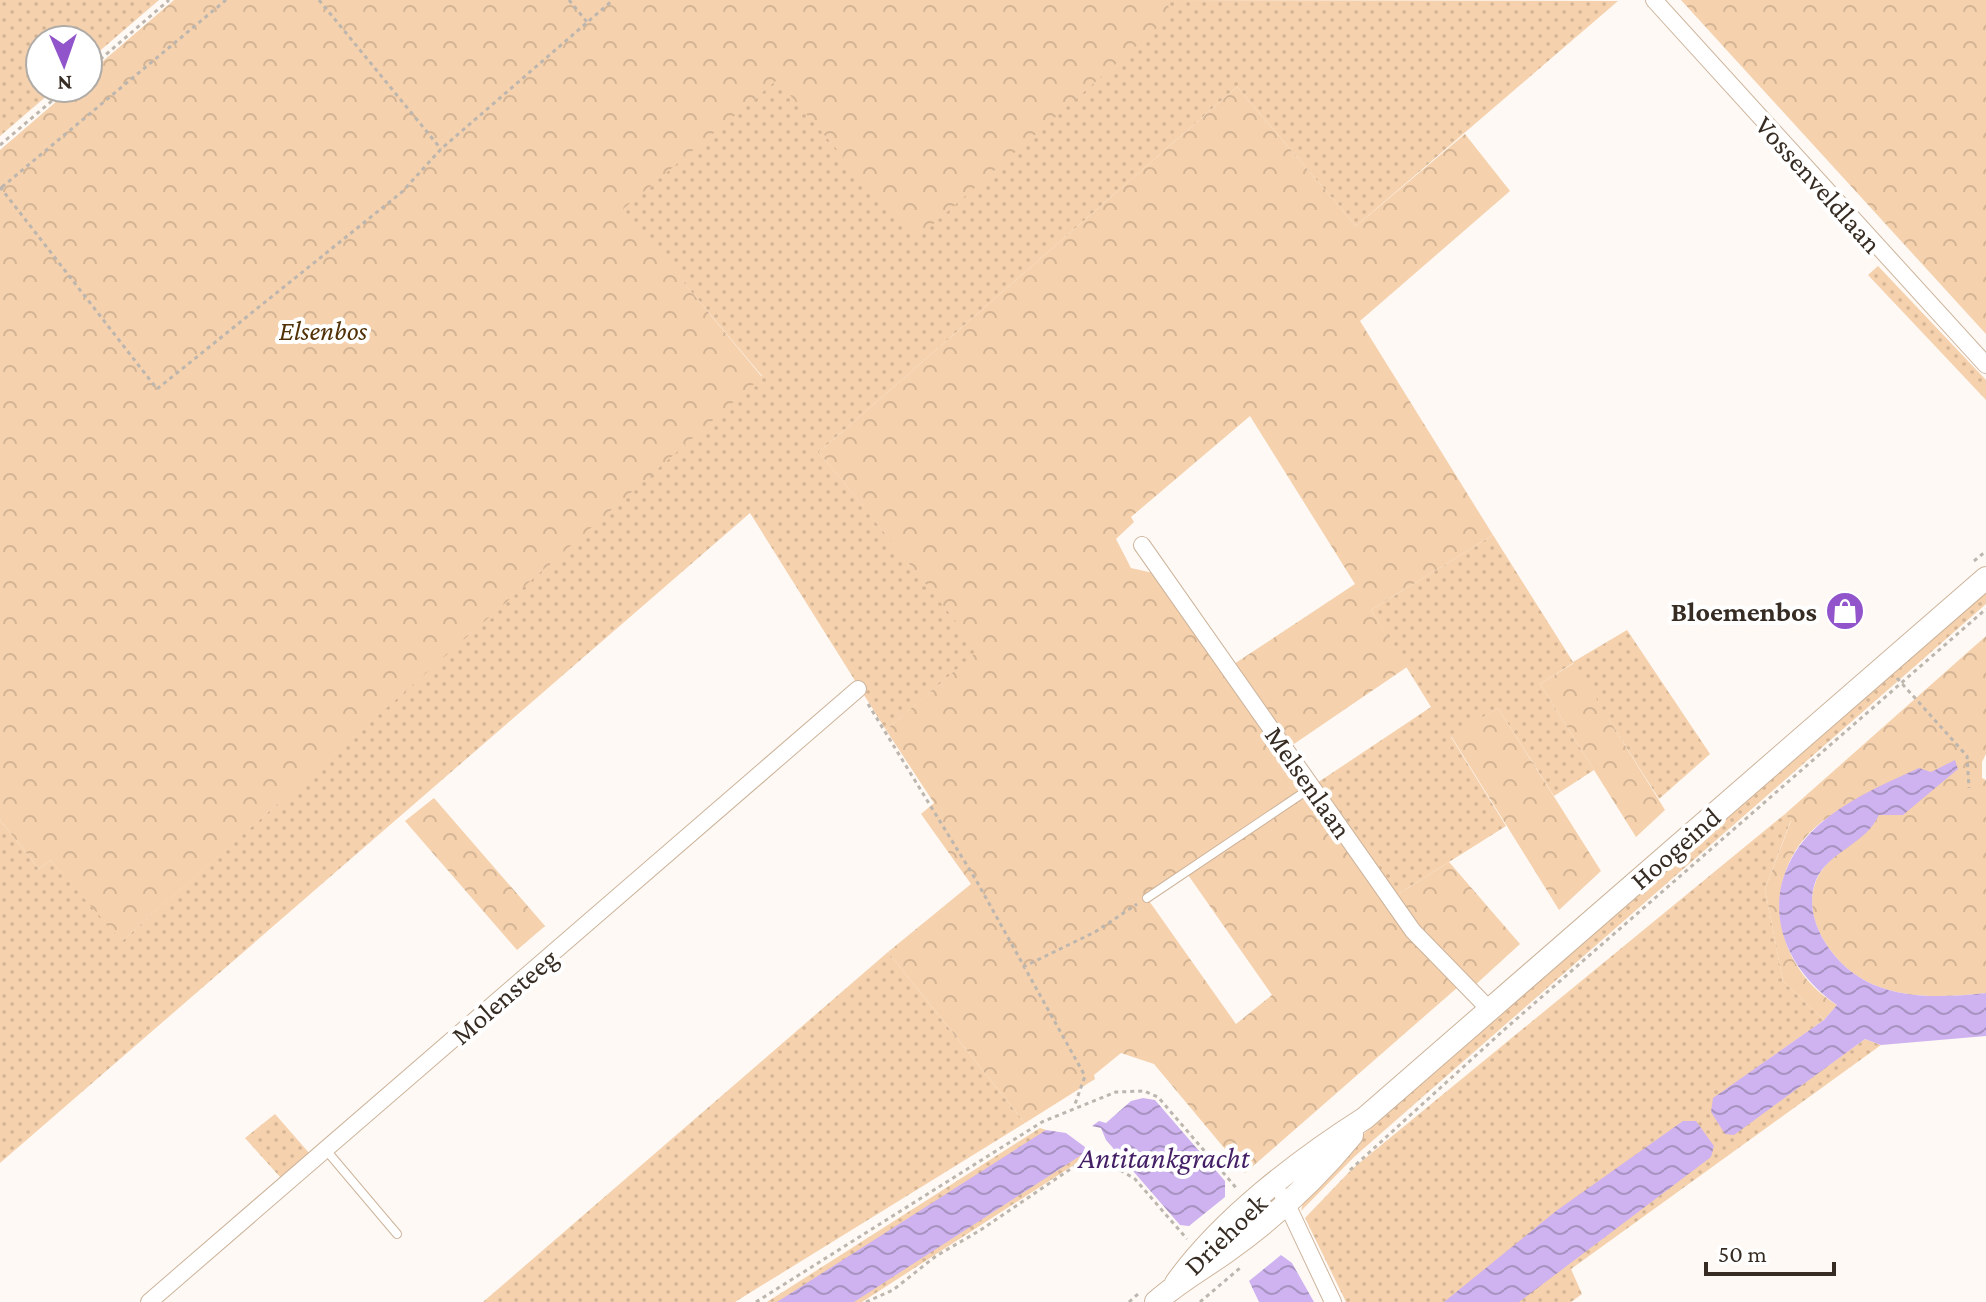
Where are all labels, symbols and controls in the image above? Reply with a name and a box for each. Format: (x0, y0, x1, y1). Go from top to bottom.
north arrow (24, 24, 104, 104)
text: N (57, 71, 73, 96)
street label: Vossenveldlaan (1749, 110, 1888, 259)
park label: Elsenbos (279, 315, 368, 346)
shop icon: Bloemenbos (1824, 590, 1866, 632)
place label: Bloemenbos (1671, 596, 1817, 627)
street label: Melsenlaan (1259, 720, 1358, 844)
street label: Hoogeind (1624, 801, 1727, 896)
street label: Molensteeg (445, 942, 564, 1051)
water label: Antitankgracht (1076, 1141, 1251, 1175)
street label: Driehoek (1178, 1187, 1274, 1281)
scale bar (1706, 1226, 1834, 1276)
text: 50 m (1718, 1240, 1767, 1267)

